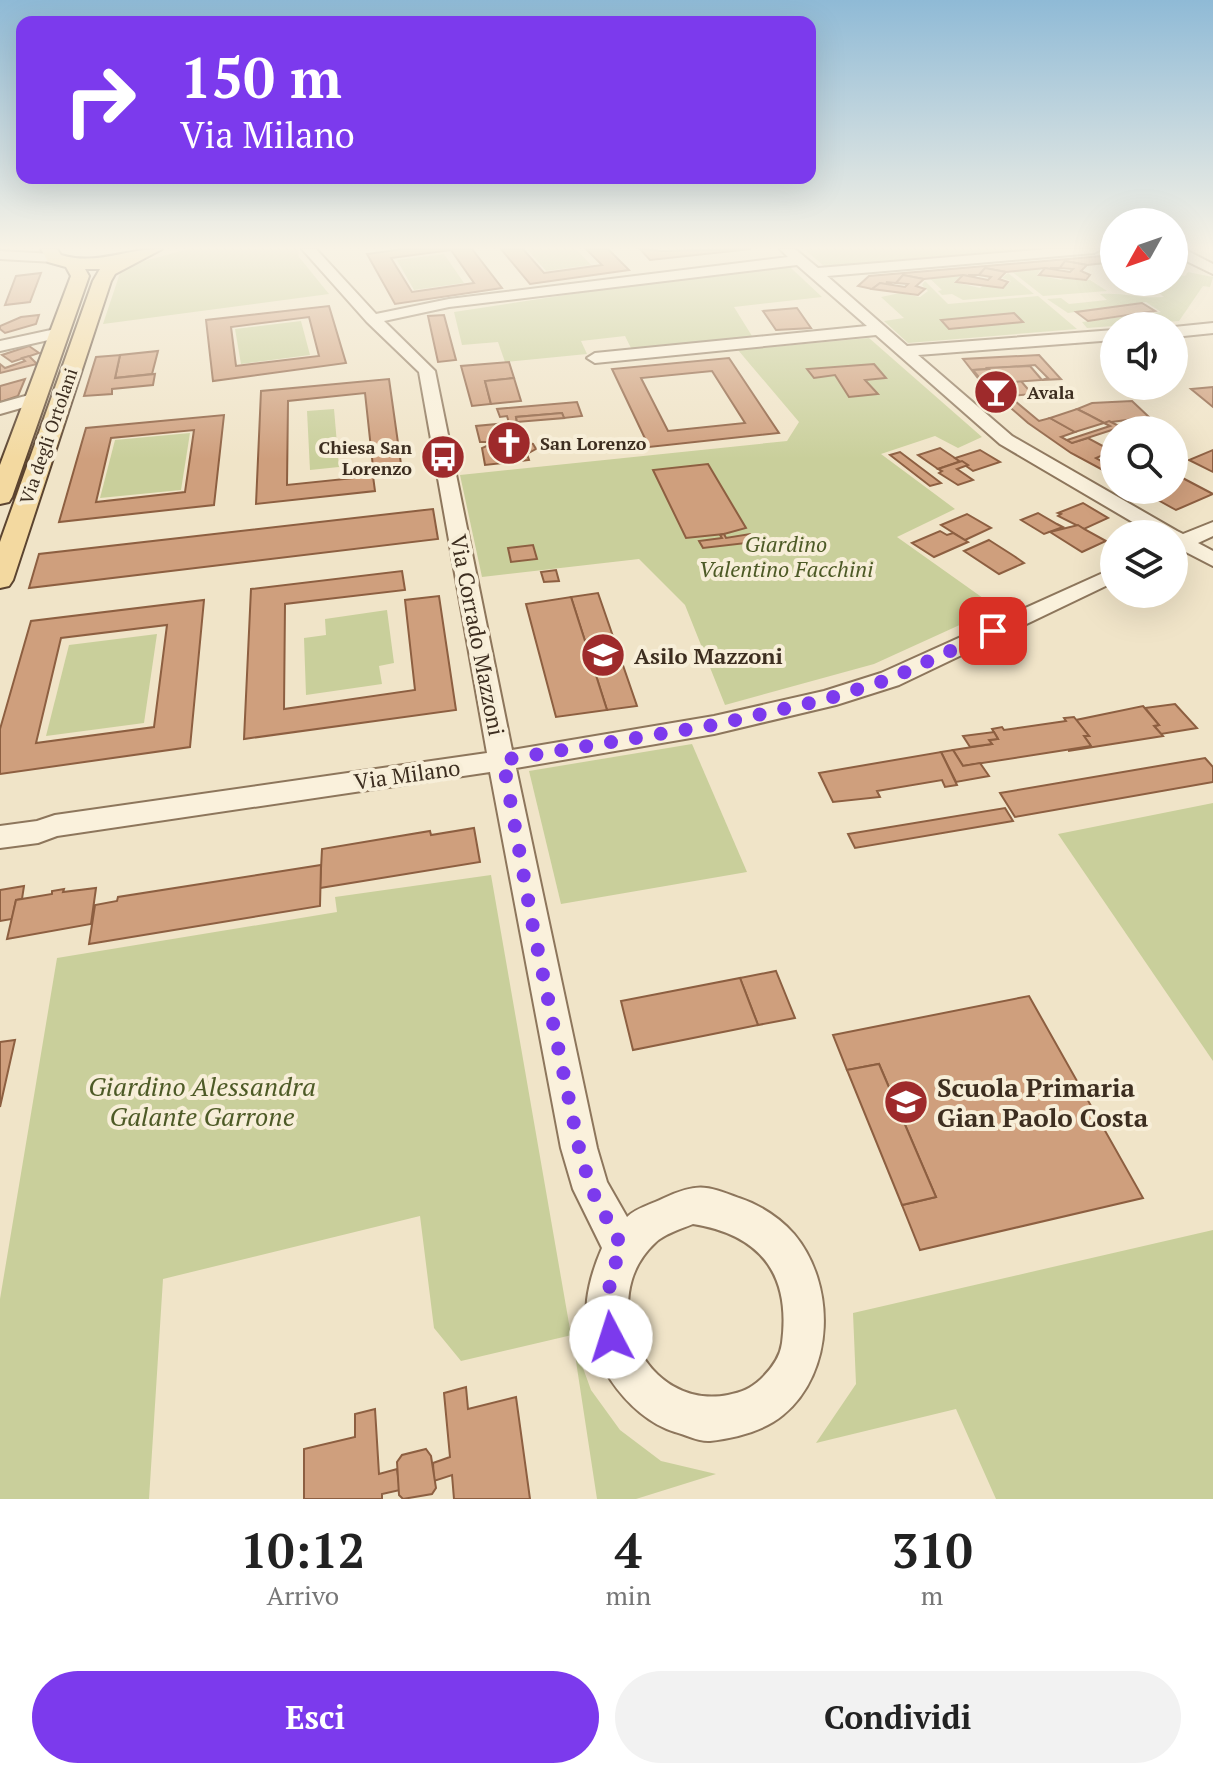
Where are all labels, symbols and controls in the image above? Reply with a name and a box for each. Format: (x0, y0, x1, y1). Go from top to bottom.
text: 150 m (180, 40, 342, 114)
icon: right (48, 48, 152, 152)
text: Via Milano (180, 111, 355, 158)
north arrow (1100, 208, 1188, 296)
map controls (1100, 208, 1188, 608)
button: sound (1100, 312, 1188, 400)
street label: Via degli Ortolani (13, 365, 83, 507)
bar icon: Avala (972, 368, 1020, 416)
place label: Avala (1027, 380, 1074, 404)
button: search (1100, 416, 1188, 504)
church icon: San Lorenzo (485, 419, 533, 467)
place label: San Lorenzo (540, 431, 647, 455)
bus stop icon: Chiesa San Lorenzo (419, 433, 467, 481)
place label: Chiesa San Lorenzo (318, 435, 412, 480)
button: layers (1100, 520, 1188, 608)
park label: Giardino Valentino Facchini (699, 529, 873, 583)
street label: Via Corrado Mazzoni (444, 532, 512, 738)
pin (959, 597, 1027, 665)
icon: arrive (971, 609, 1015, 653)
school or university icon: Asilo Mazzoni (579, 631, 627, 679)
place label: Asilo Mazzoni (634, 641, 783, 670)
street label: Via Milano (352, 752, 462, 796)
park label: Giardino Alessandra Galante Garrone (88, 1069, 316, 1133)
place label: Scuola Primaria Gian Paolo Costa (937, 1070, 1149, 1134)
school or university icon: Scuola Primaria Gian Paolo Costa (882, 1078, 930, 1126)
position arrow (569, 1295, 653, 1379)
text: 10:12 (240, 1518, 365, 1582)
text: 4 (615, 1518, 642, 1582)
text: 310 (891, 1518, 973, 1582)
text: Arrivo (266, 1578, 339, 1612)
text: min (605, 1578, 651, 1612)
text: m (921, 1578, 943, 1612)
button: Esci (32, 1671, 599, 1763)
button: Condividi (615, 1671, 1181, 1763)

